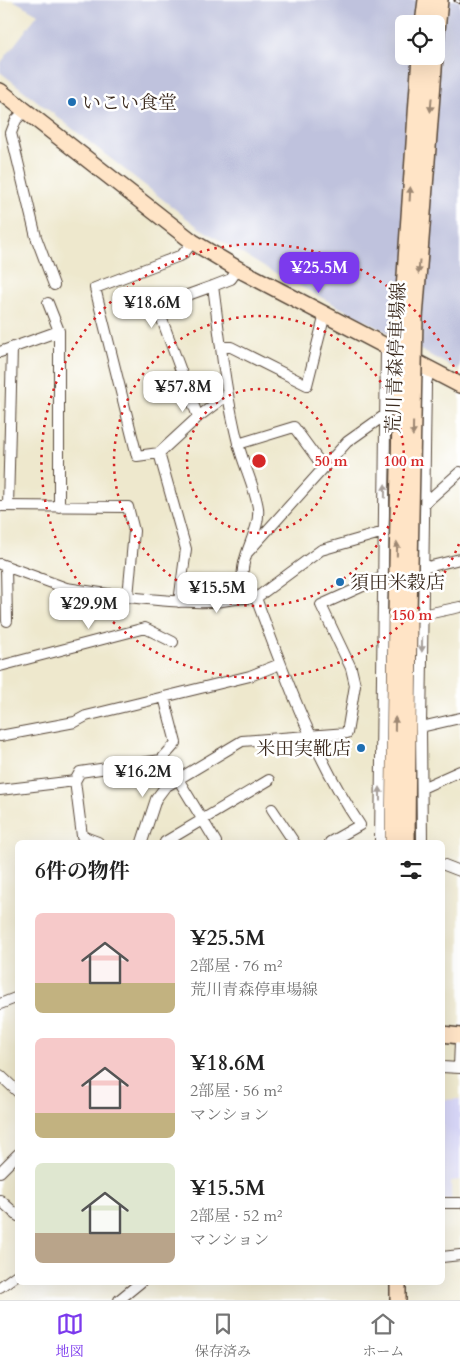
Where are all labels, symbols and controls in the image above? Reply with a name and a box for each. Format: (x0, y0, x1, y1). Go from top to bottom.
map controls (395, 15, 445, 65)
button: locate (395, 15, 445, 65)
place label: いこい食堂 (82, 90, 177, 116)
marker: いこい食堂 (66, 96, 78, 108)
one-way arrow (426, 97, 434, 113)
one-way arrow (406, 186, 414, 202)
pin: ¥25.5M (278, 252, 360, 294)
text: ¥25.5M (290, 257, 348, 279)
one-way arrow (414, 259, 422, 275)
street label: 荒川青森停車場線 (380, 282, 412, 434)
pin: ¥18.6M (111, 286, 193, 329)
text: ¥18.6M (123, 292, 181, 314)
pin: ¥57.8M (142, 370, 224, 413)
text: ¥57.8M (154, 376, 212, 398)
one-way arrow (409, 421, 417, 437)
text: 50 m (314, 451, 348, 471)
text: 100 m (384, 451, 425, 471)
centre of rings (250, 452, 268, 470)
one-way arrow (381, 483, 389, 499)
one-way arrow (394, 541, 402, 557)
place label: 須田米穀店 (350, 570, 445, 596)
pin: ¥15.5M (176, 572, 258, 614)
marker: 須田米穀店 (334, 576, 346, 588)
text: ¥15.5M (188, 577, 246, 599)
pin: ¥29.9M (48, 588, 130, 630)
text: ¥29.9M (60, 593, 118, 615)
text: 150 m (392, 605, 433, 625)
one-way arrow (418, 637, 426, 653)
one-way arrow (391, 716, 399, 732)
place label: 米田実靴店 (256, 736, 351, 762)
marker: 米田実靴店 (355, 742, 367, 754)
pin: ¥16.2M (102, 756, 184, 798)
text: ¥16.2M (114, 761, 172, 783)
one-way arrow (376, 786, 384, 802)
icon: filters (397, 856, 425, 884)
text: 6件の物件 (35, 857, 130, 886)
text: ¥25.5M (190, 924, 266, 953)
icon: home (75, 933, 135, 993)
text: 2部屋 · 76 m² (190, 955, 282, 977)
text: 荒川青森停車場線 (190, 979, 318, 1001)
text: ¥18.6M (190, 1049, 266, 1078)
icon: home (75, 1058, 135, 1118)
text: 2部屋 · 56 m² (190, 1080, 282, 1102)
text: マンション (190, 1104, 269, 1126)
text: ¥15.5M (190, 1174, 266, 1203)
icon: home (75, 1183, 135, 1243)
text: 2部屋 · 52 m² (190, 1205, 282, 1227)
text: マンション (190, 1229, 269, 1251)
tab: 地図 (56, 1310, 84, 1361)
tab: 保存済み (195, 1310, 251, 1361)
tab: ホーム (362, 1310, 404, 1361)

